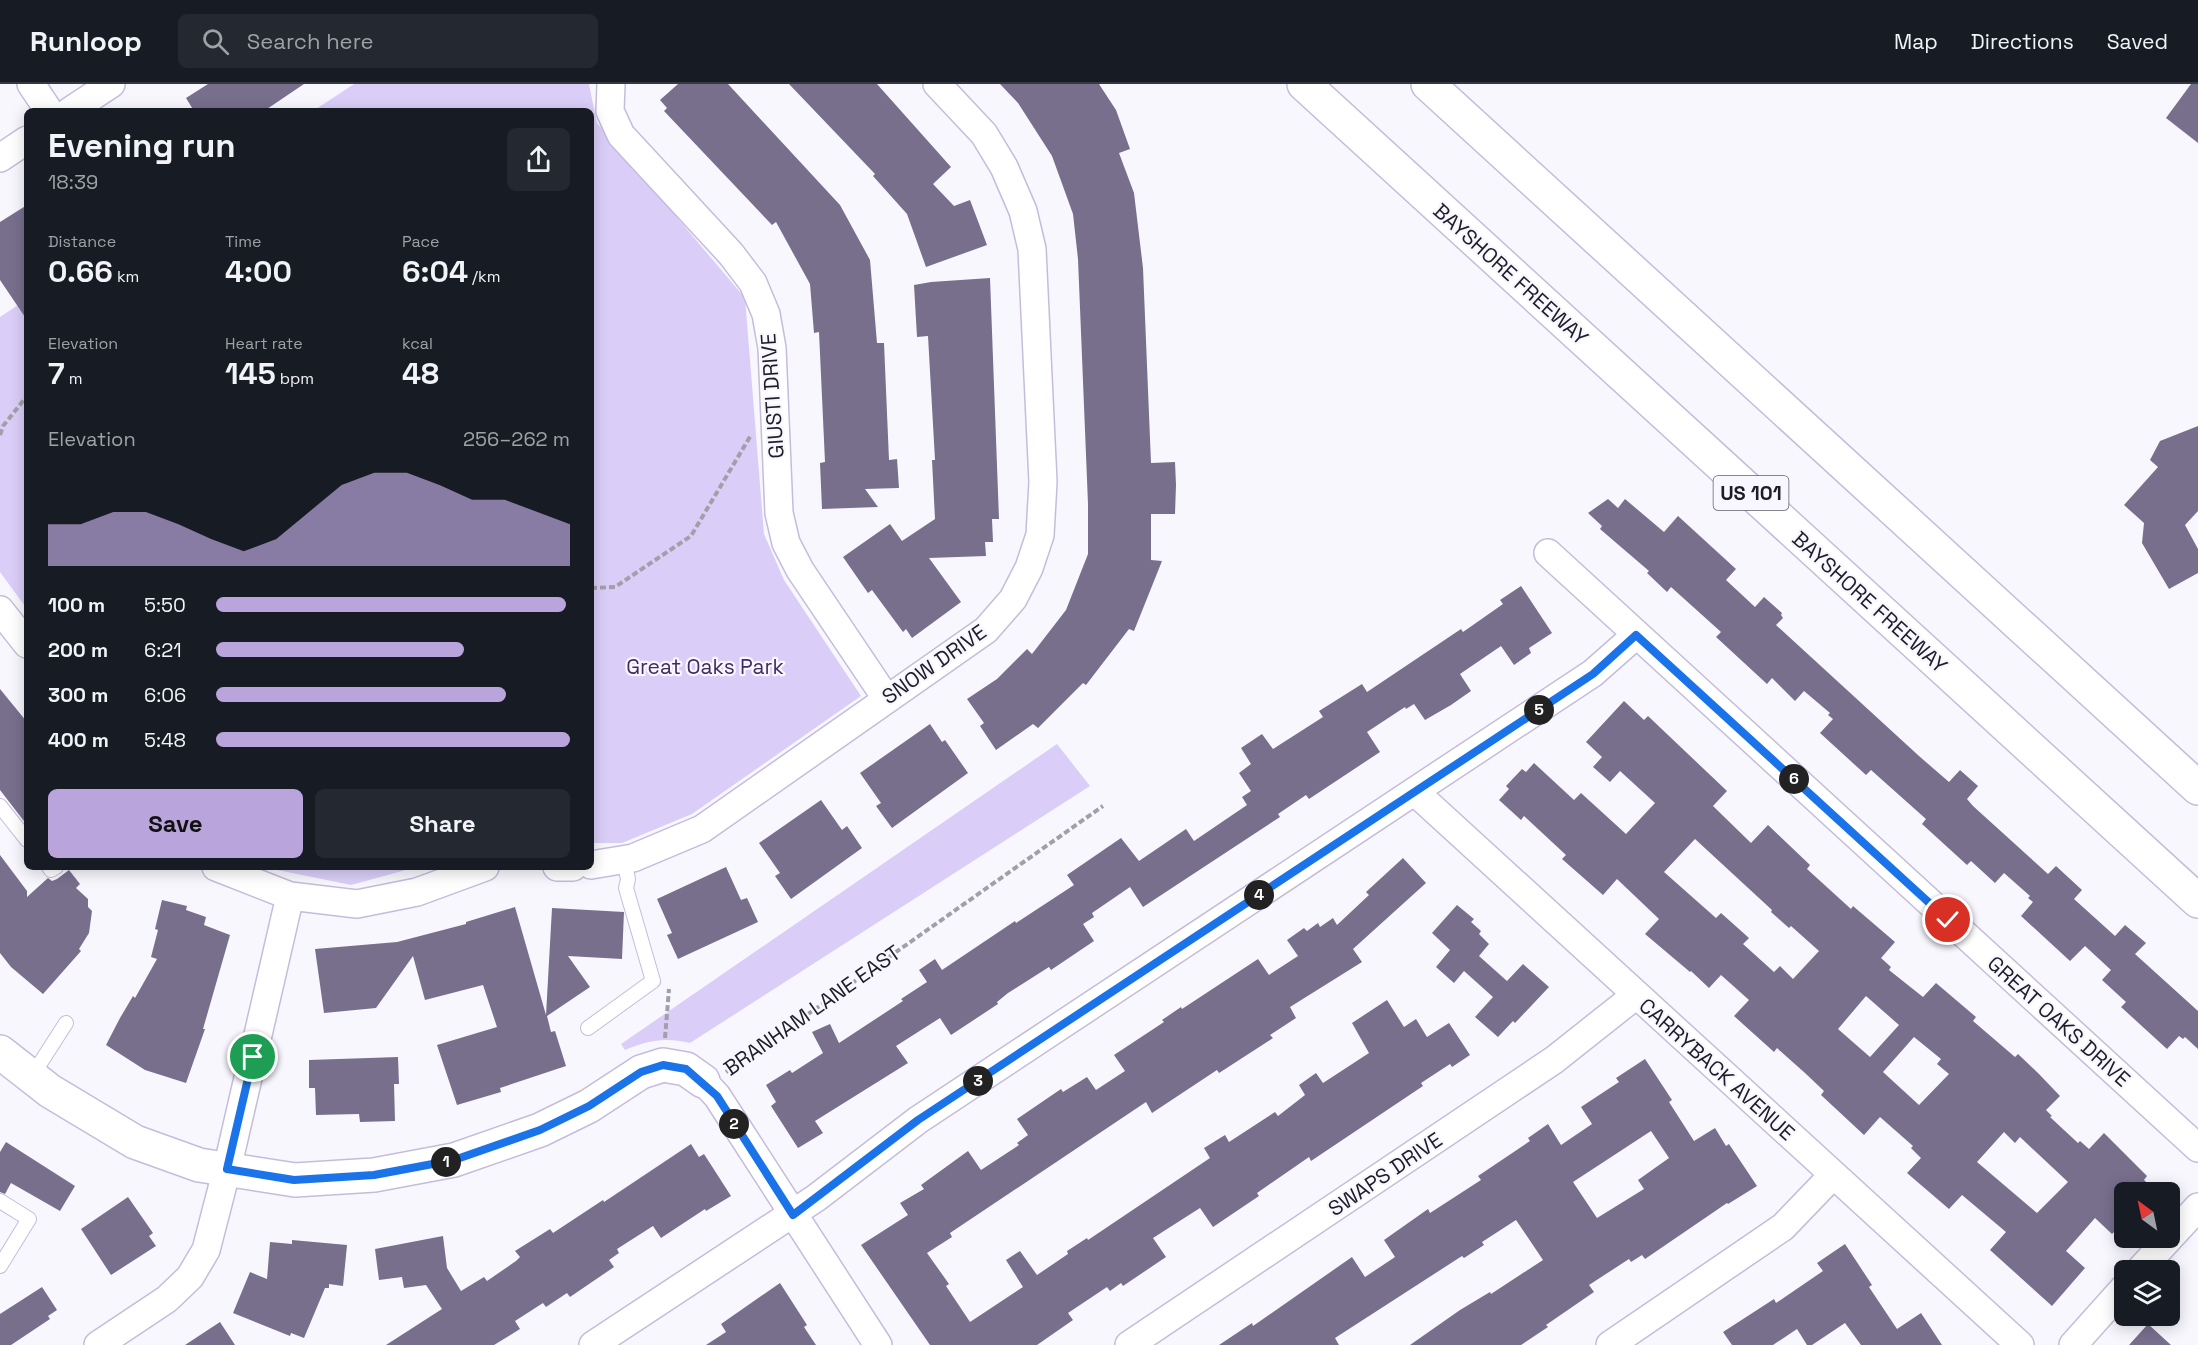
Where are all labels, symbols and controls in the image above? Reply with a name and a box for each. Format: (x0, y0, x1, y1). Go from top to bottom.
search box (178, 14, 598, 68)
text: Runloop (30, 23, 142, 59)
icon: search (199, 25, 232, 58)
text: Search here (247, 27, 374, 55)
text: Map (1894, 28, 1938, 55)
text: Directions (1971, 28, 2074, 55)
text: Saved (2107, 28, 2168, 55)
text: Evening run (48, 125, 236, 167)
button: share (507, 128, 570, 191)
text: 18:39 (48, 169, 98, 195)
street label: BAYSHORE FREEWAY (1428, 197, 1594, 351)
text: Distance (48, 231, 116, 252)
text: Time (225, 231, 261, 252)
text: Pace (402, 231, 439, 252)
text: 0.66 (48, 252, 113, 291)
text: 4:00 (225, 252, 292, 291)
text: 6:04 (402, 252, 468, 291)
text: km (113, 266, 139, 287)
text: /km (468, 266, 500, 287)
text: Elevation (48, 333, 118, 354)
text: Heart rate (225, 333, 303, 354)
text: kcal (402, 333, 433, 354)
street label: GIUSTI DRIVE (754, 333, 790, 459)
text: 7 (48, 354, 65, 393)
text: 145 (225, 354, 276, 393)
text: 48 (402, 354, 439, 393)
text: m (65, 368, 83, 389)
text: bpm (276, 368, 314, 389)
text: Elevation (48, 426, 136, 452)
text: 256–262 m (463, 426, 570, 452)
road number: US 101 (1714, 476, 1788, 510)
street label: BAYSHORE FREEWAY (1787, 525, 1953, 679)
text: 100 m (48, 592, 105, 618)
text: 5:50 (144, 592, 186, 618)
street label: SNOW DRIVE (877, 618, 991, 710)
text: 200 m (48, 637, 108, 663)
text: 6:21 (144, 637, 182, 663)
park label: Great Oaks Park (626, 653, 784, 680)
text: 300 m (48, 682, 108, 708)
text: 6:06 (144, 682, 186, 708)
pin: 5 (1524, 695, 1554, 725)
text: 5 (1534, 699, 1544, 720)
text: 400 m (48, 727, 109, 753)
text: 5:48 (144, 727, 186, 753)
pin: 6 (1779, 764, 1809, 794)
text: 6 (1789, 768, 1799, 789)
button: Save (48, 789, 303, 858)
button: Share (315, 789, 570, 858)
pin: 4 (1244, 880, 1274, 910)
text: 4 (1254, 884, 1264, 905)
pin (1922, 894, 1973, 945)
icon: check (1931, 903, 1964, 936)
street label: BRANHAM LANE EAST (718, 939, 906, 1081)
street label: GREAT OAKS DRIVE (1982, 950, 2136, 1092)
street label: CARRYBACK AVENUE (1633, 992, 1801, 1146)
pin (227, 1031, 278, 1082)
icon: arrive (236, 1040, 269, 1073)
pin: 3 (963, 1066, 993, 1096)
text: 3 (973, 1070, 983, 1091)
pin: 2 (719, 1109, 749, 1139)
text: 2 (729, 1113, 739, 1134)
street label: SWAPS DRIVE (1323, 1126, 1447, 1222)
pin: 1 (431, 1147, 461, 1177)
text: 1 (442, 1151, 450, 1172)
north arrow (2114, 1182, 2180, 1248)
map controls (2114, 1182, 2180, 1326)
button: layers (2114, 1260, 2180, 1326)

